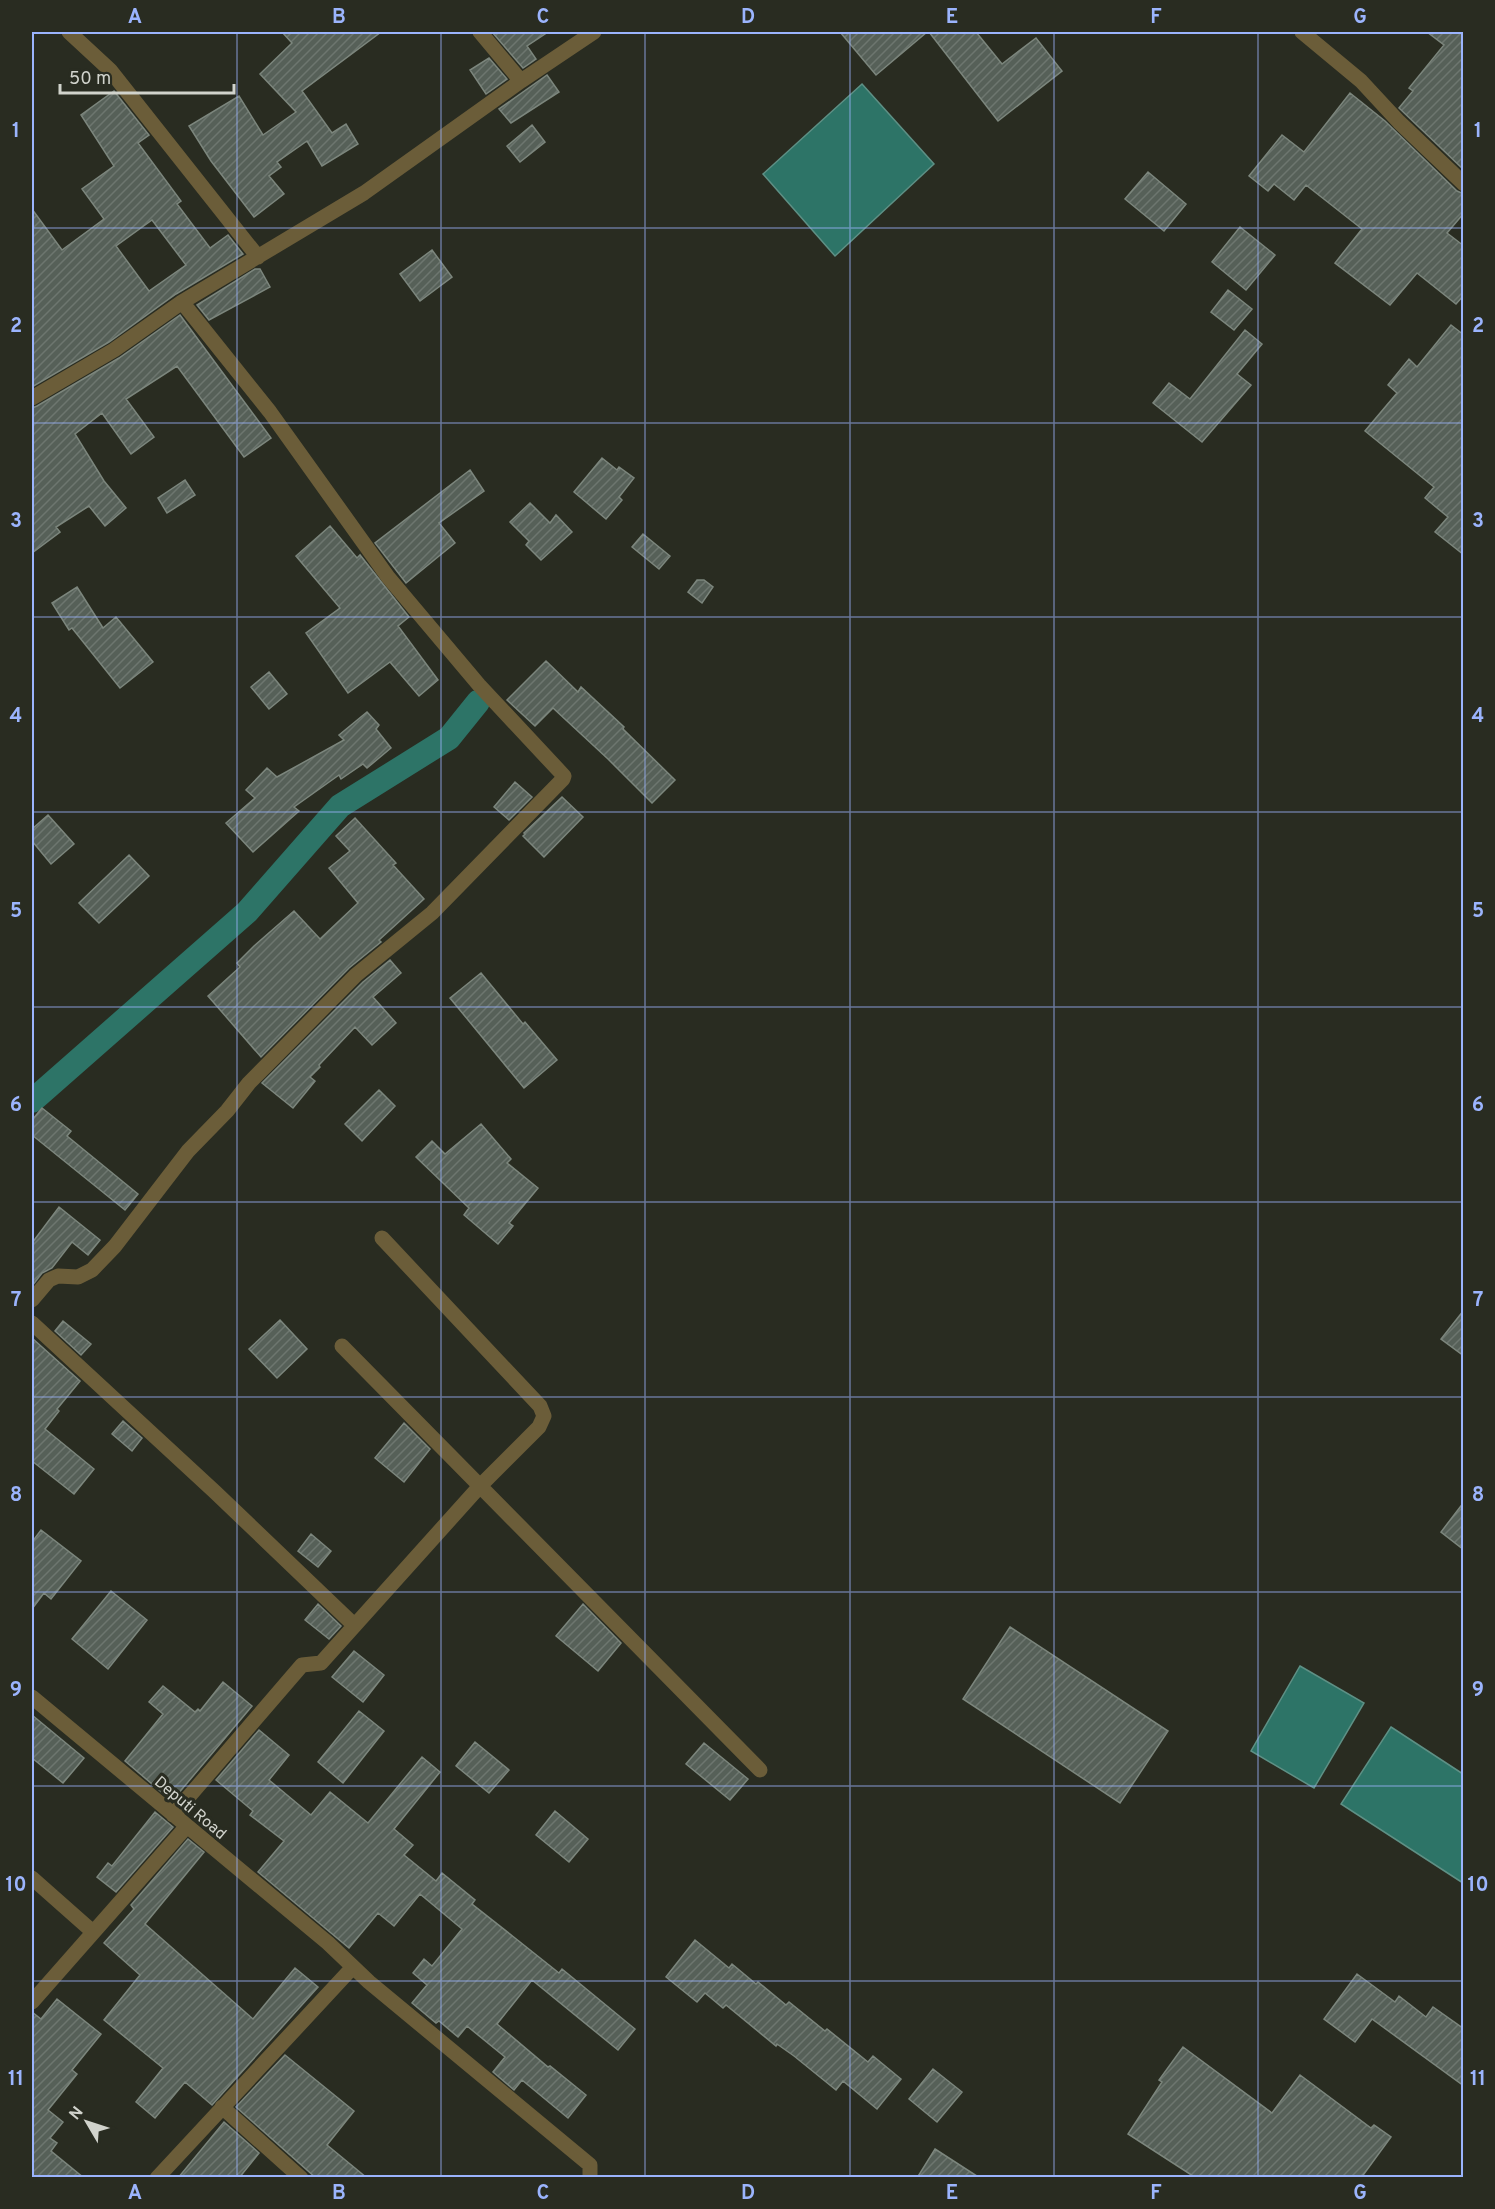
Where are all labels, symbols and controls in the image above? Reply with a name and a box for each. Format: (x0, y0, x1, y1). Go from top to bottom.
text: A (128, 5, 142, 31)
text: B (332, 5, 346, 31)
text: C (537, 5, 549, 31)
text: D (741, 5, 755, 31)
text: E (946, 5, 958, 31)
text: F (1150, 5, 1162, 31)
text: G (1353, 5, 1367, 31)
scale bar (60, 57, 234, 95)
text: 50 m (69, 68, 111, 91)
text: 1 (12, 119, 20, 145)
text: 1 (1474, 119, 1482, 145)
text: 2 (10, 314, 22, 340)
text: 2 (1472, 314, 1484, 340)
text: 3 (10, 509, 22, 535)
text: 3 (1472, 509, 1484, 535)
text: 4 (10, 704, 22, 730)
text: 4 (1472, 704, 1484, 730)
text: 5 (10, 899, 22, 925)
text: 5 (1472, 899, 1484, 925)
text: 6 (10, 1093, 22, 1119)
text: 6 (1472, 1093, 1484, 1119)
text: 7 (11, 1288, 21, 1314)
text: 7 (1473, 1288, 1483, 1314)
text: 8 (10, 1483, 22, 1509)
text: 8 (1472, 1483, 1484, 1509)
text: 9 (10, 1678, 22, 1704)
text: 9 (1472, 1678, 1484, 1704)
street label: Deputi Road (150, 1773, 230, 1845)
text: 10 (5, 1873, 27, 1899)
text: 10 (1467, 1873, 1489, 1899)
text: 11 (8, 2067, 24, 2093)
text: 11 (1470, 2067, 1486, 2093)
north arrow (57, 2092, 117, 2152)
text: N (66, 2103, 88, 2125)
text: A (128, 2181, 142, 2207)
text: B (332, 2181, 346, 2207)
text: C (537, 2181, 549, 2207)
text: D (741, 2181, 755, 2207)
text: E (946, 2181, 958, 2207)
text: F (1150, 2181, 1162, 2207)
text: G (1353, 2181, 1367, 2207)

